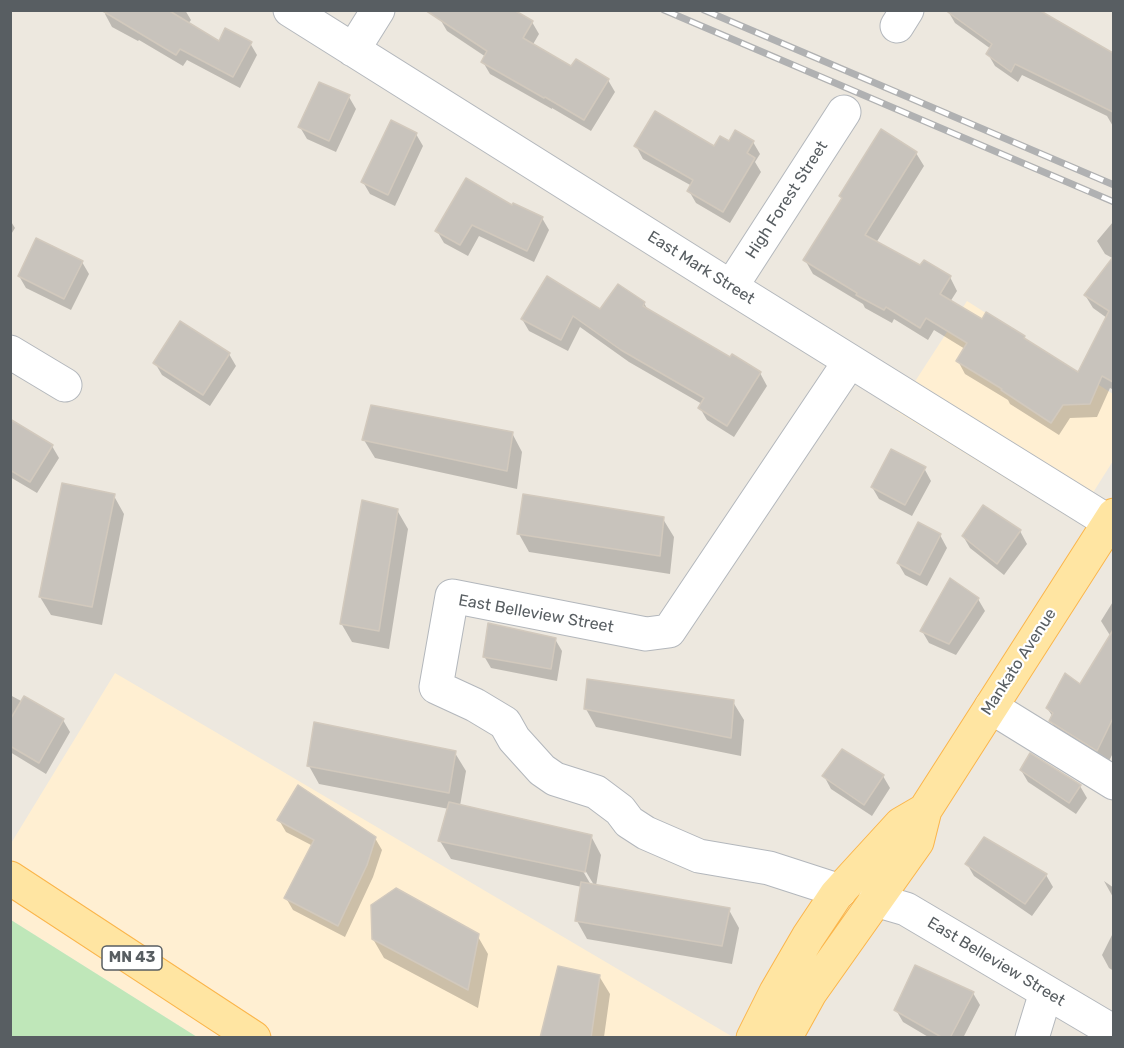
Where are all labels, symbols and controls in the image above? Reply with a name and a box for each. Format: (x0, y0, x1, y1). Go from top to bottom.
street label: High Forest Street (742, 138, 832, 262)
street label: East Mark Street (644, 227, 758, 309)
street label: East Belleview Street (457, 591, 615, 637)
street label: Mankato Avenue (977, 605, 1061, 719)
street label: East Belleview Street (924, 913, 1068, 1011)
road number: MN 43 (102, 946, 162, 970)

